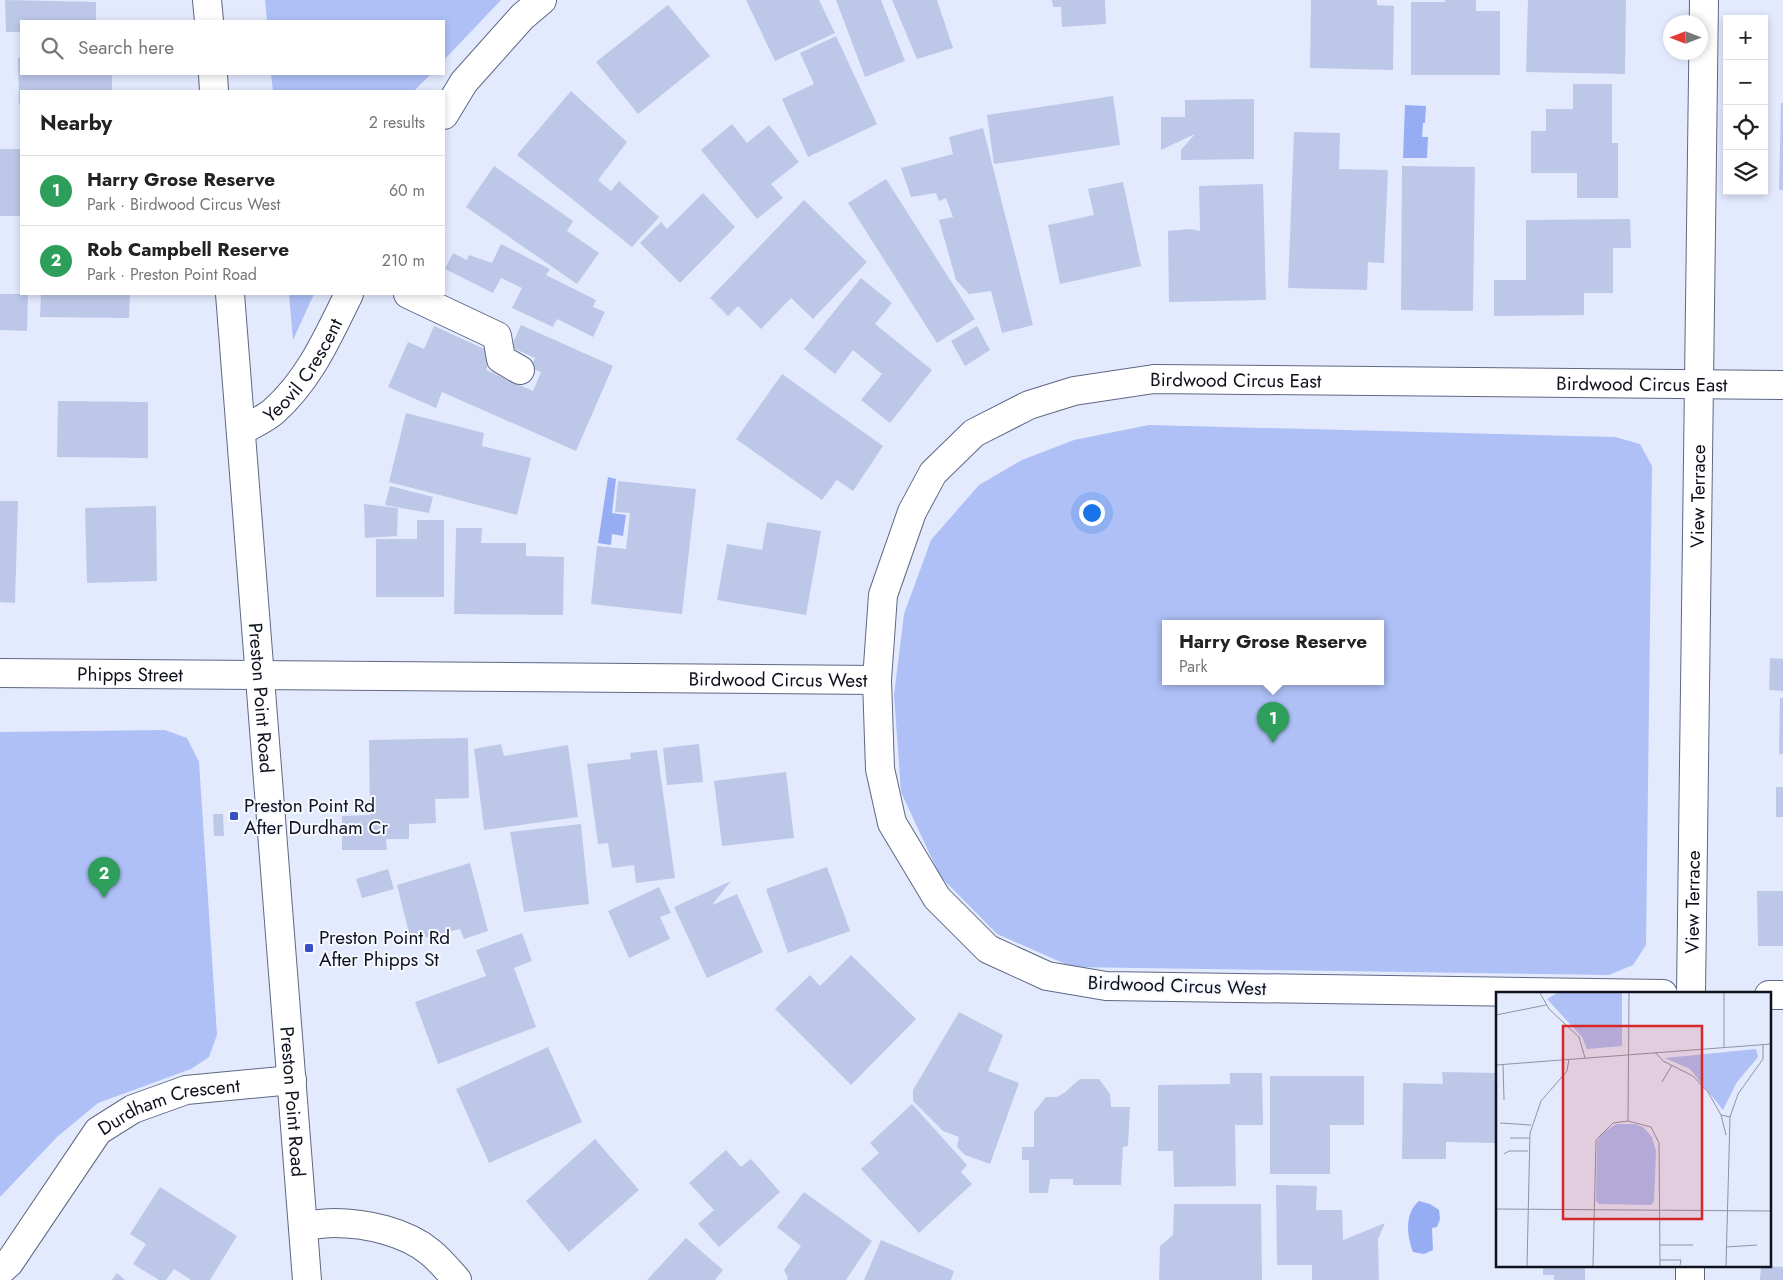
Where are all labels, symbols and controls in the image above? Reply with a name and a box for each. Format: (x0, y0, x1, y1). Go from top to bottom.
north arrow (1663, 15, 1708, 60)
map controls (1723, 15, 1768, 195)
button: + (1723, 15, 1768, 60)
search box (20, 20, 445, 75)
icon: search (38, 34, 66, 62)
text: Search here (78, 34, 174, 61)
button: − (1723, 60, 1768, 105)
button: locate (1723, 105, 1768, 150)
text: Nearby (40, 108, 112, 138)
text: 2 results (369, 111, 425, 134)
button: layers (1723, 150, 1768, 195)
text: Harry Grose Reserve (87, 166, 275, 193)
text: 1 (52, 179, 60, 202)
text: 60 m (389, 179, 425, 202)
text: Park · Birdwood Circus West (87, 193, 280, 216)
text: Rob Campbell Reserve (87, 236, 289, 263)
text: 2 (51, 249, 61, 272)
text: 210 m (382, 249, 425, 272)
text: Park · Preston Point Road (87, 263, 257, 286)
street label: Yeovil Crescent (258, 313, 349, 429)
street label: Birdwood Circus East (1150, 366, 1322, 395)
street label: Birdwood Circus East (1556, 370, 1728, 398)
street label: View Terrace (1684, 444, 1712, 548)
your location (1079, 500, 1105, 526)
popup (1162, 620, 1384, 685)
street label: Preston Point Road (242, 622, 280, 774)
text: Harry Grose Reserve (1179, 628, 1367, 655)
text: Park (1179, 655, 1207, 678)
street label: Phipps Street (77, 661, 183, 688)
street label: Birdwood Circus West (688, 665, 868, 694)
pin: 1 (1257, 702, 1289, 743)
place label: Preston Point Rd After Durdham Cr (244, 792, 388, 841)
marker: Preston Point Rd After Durdham Cr (228, 810, 240, 822)
street label: View Terrace (1679, 850, 1707, 954)
pin: 2 (88, 857, 120, 898)
place label: Preston Point Rd After Phipps St (319, 924, 450, 973)
marker: Preston Point Rd After Phipps St (303, 942, 315, 954)
street label: Birdwood Circus West (1087, 969, 1267, 1002)
inset map (1496, 992, 1770, 1268)
street label: Preston Point Road (273, 1025, 312, 1178)
street label: Durdham Crescent (93, 1072, 242, 1142)

